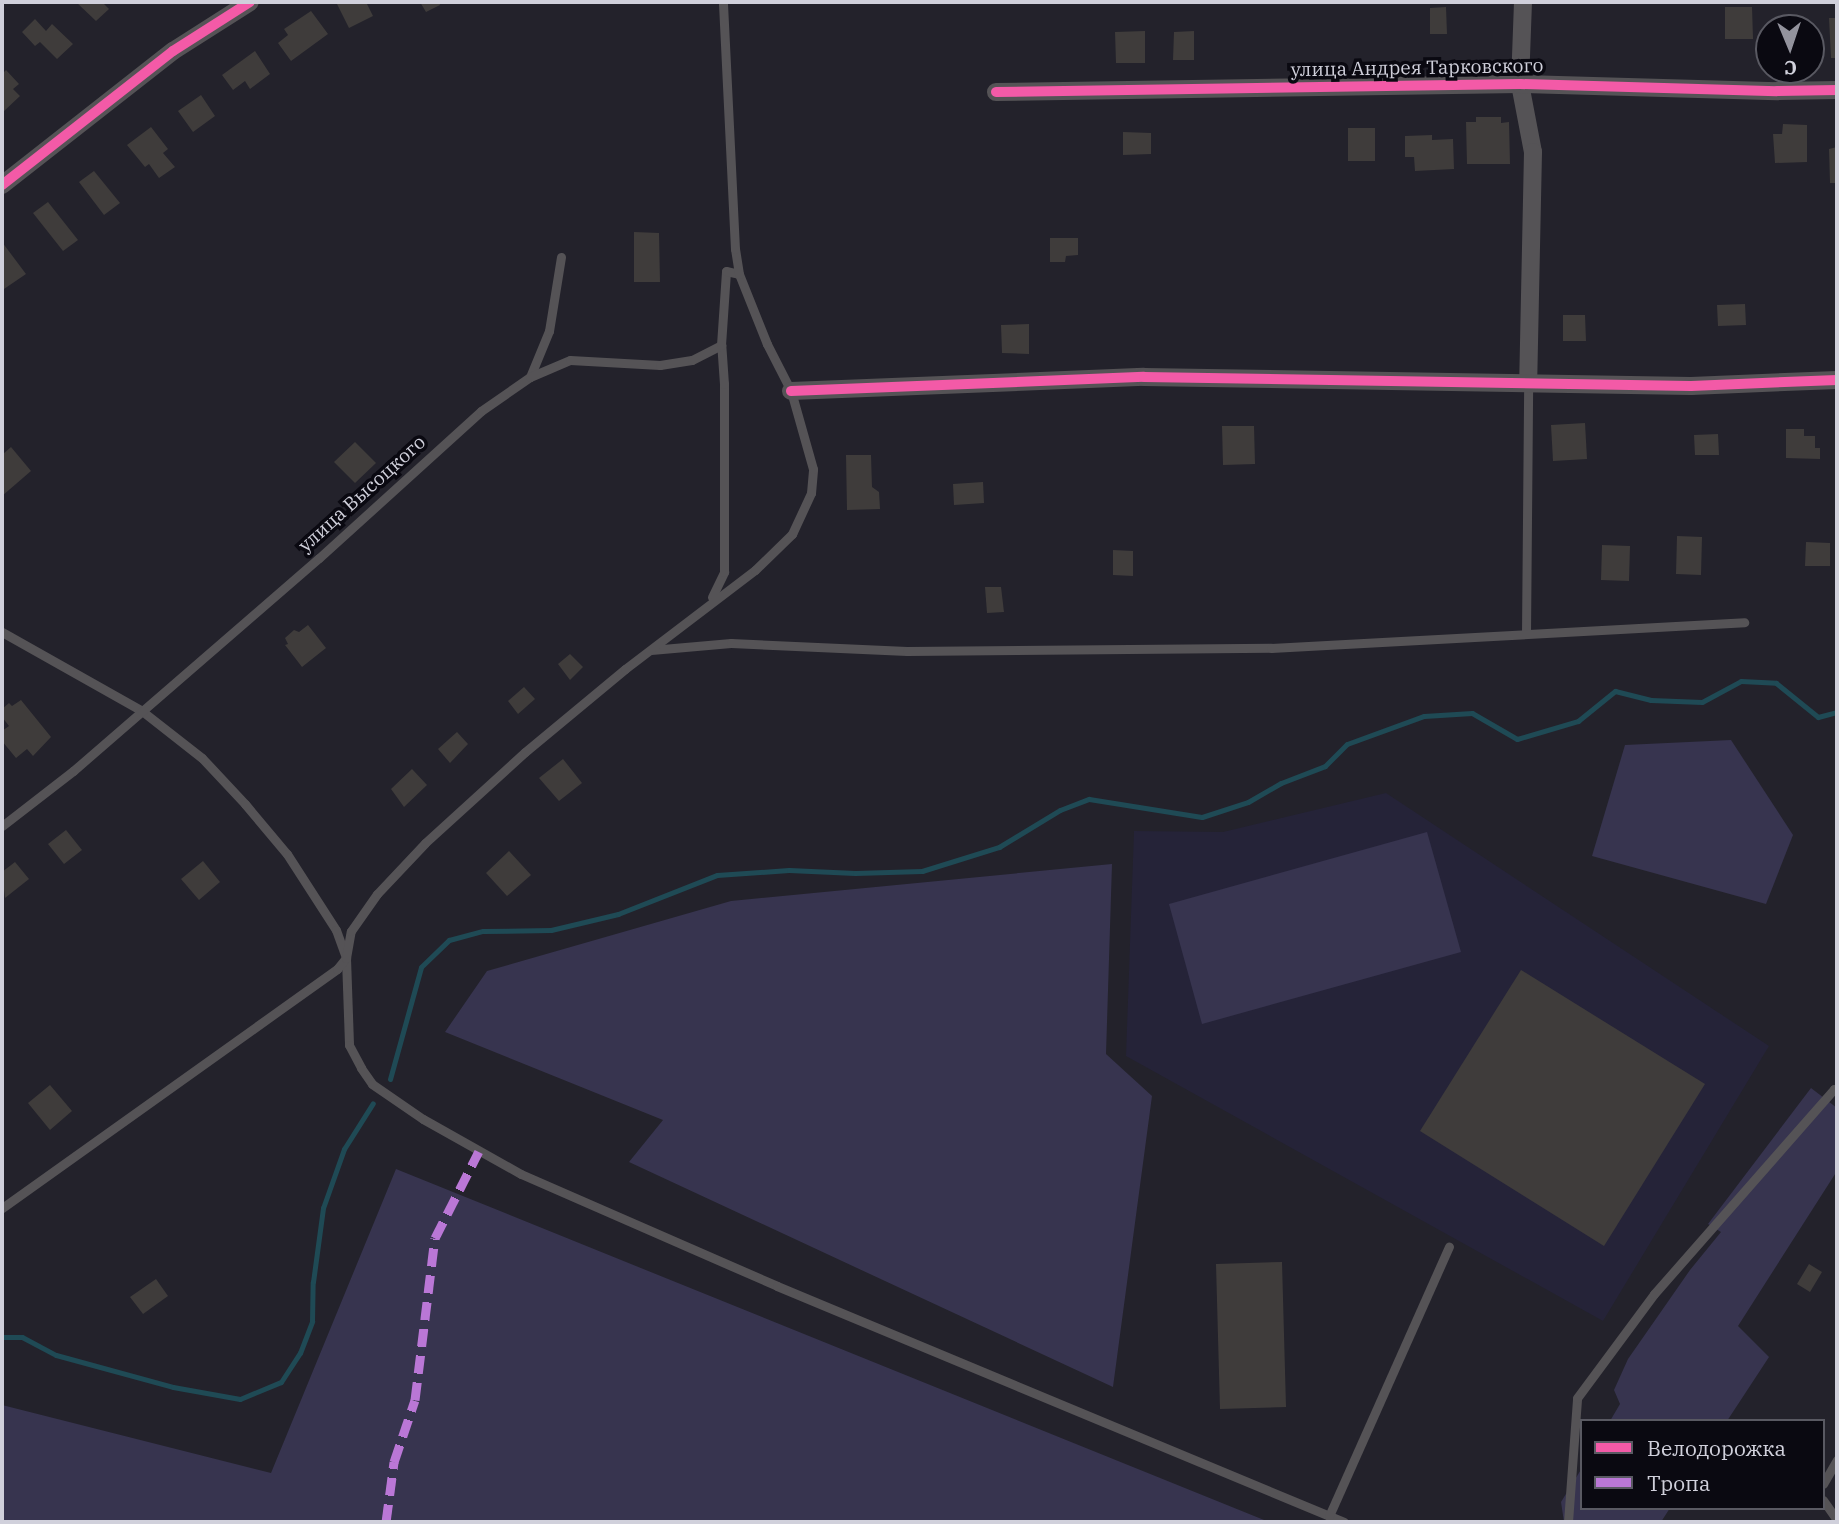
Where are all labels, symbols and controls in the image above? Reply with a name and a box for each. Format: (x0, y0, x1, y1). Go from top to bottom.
north arrow (1755, 14, 1825, 84)
street label: улица Андрея Тарковского (1290, 54, 1544, 82)
text: С (1784, 56, 1797, 80)
street label: улица Высоцкого (294, 431, 430, 557)
legend (1580, 1419, 1825, 1510)
text: Велодорожка (1647, 1434, 1786, 1462)
text: Тропа (1647, 1469, 1710, 1497)

